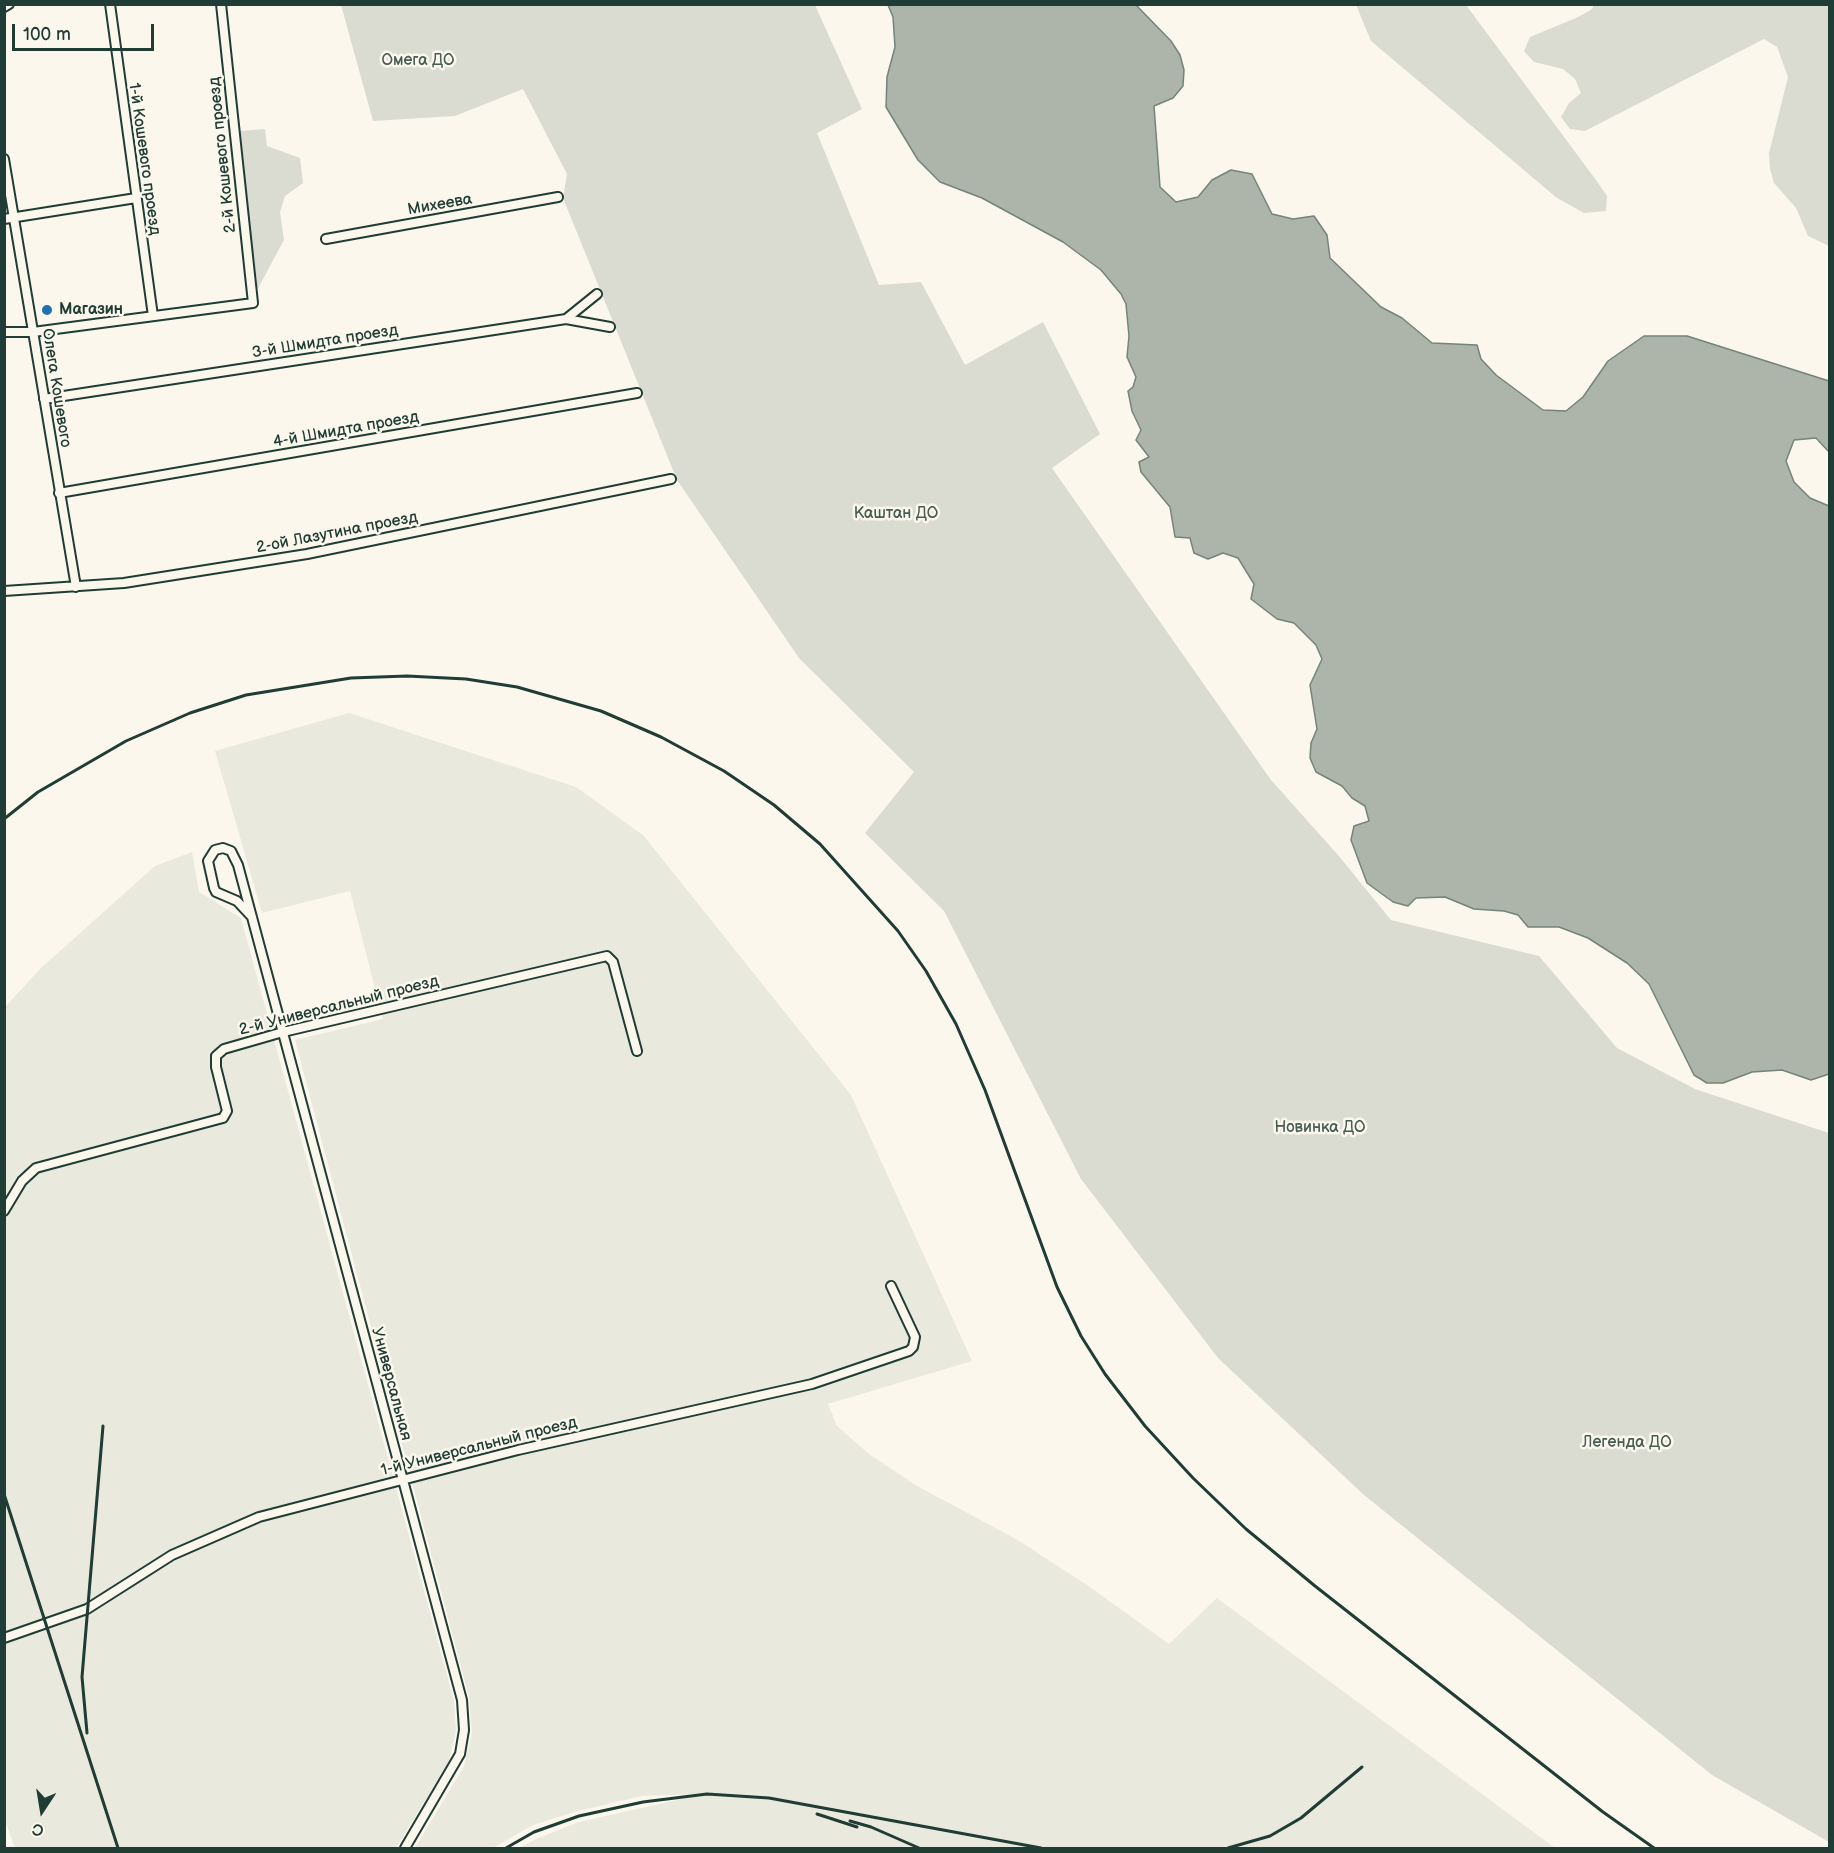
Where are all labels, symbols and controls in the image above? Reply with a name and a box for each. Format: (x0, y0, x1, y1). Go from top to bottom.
scale bar (15, 12, 158, 50)
text: 100 m (23, 24, 71, 45)
park label: Омега ДО (381, 51, 455, 71)
street label: 2-й Кошевого проезд (205, 76, 241, 234)
street label: 1-й Кошевого проезд (124, 82, 164, 236)
street label: Михеева (406, 190, 474, 220)
place label: Магазин (59, 300, 123, 320)
marker: Магазин (40, 303, 54, 317)
street label: 3-й Шмидта проезд (251, 321, 399, 363)
street label: Олега Кошевого (37, 327, 75, 449)
street label: 4-й Шмидта проезд (272, 408, 420, 452)
park label: Каштан ДО (854, 504, 938, 524)
street label: 2-ой Лазутина проезд (255, 508, 419, 558)
street label: 2-й Универсальный проезд (237, 972, 441, 1040)
park label: Новинка ДО (1274, 1118, 1366, 1138)
street label: Универсальная (367, 1325, 415, 1443)
street label: 1-й Универсальный проезд (379, 1413, 579, 1481)
park label: Легенда ДО (1582, 1433, 1672, 1453)
north arrow (12, 1781, 72, 1841)
text: С (31, 1819, 46, 1840)

